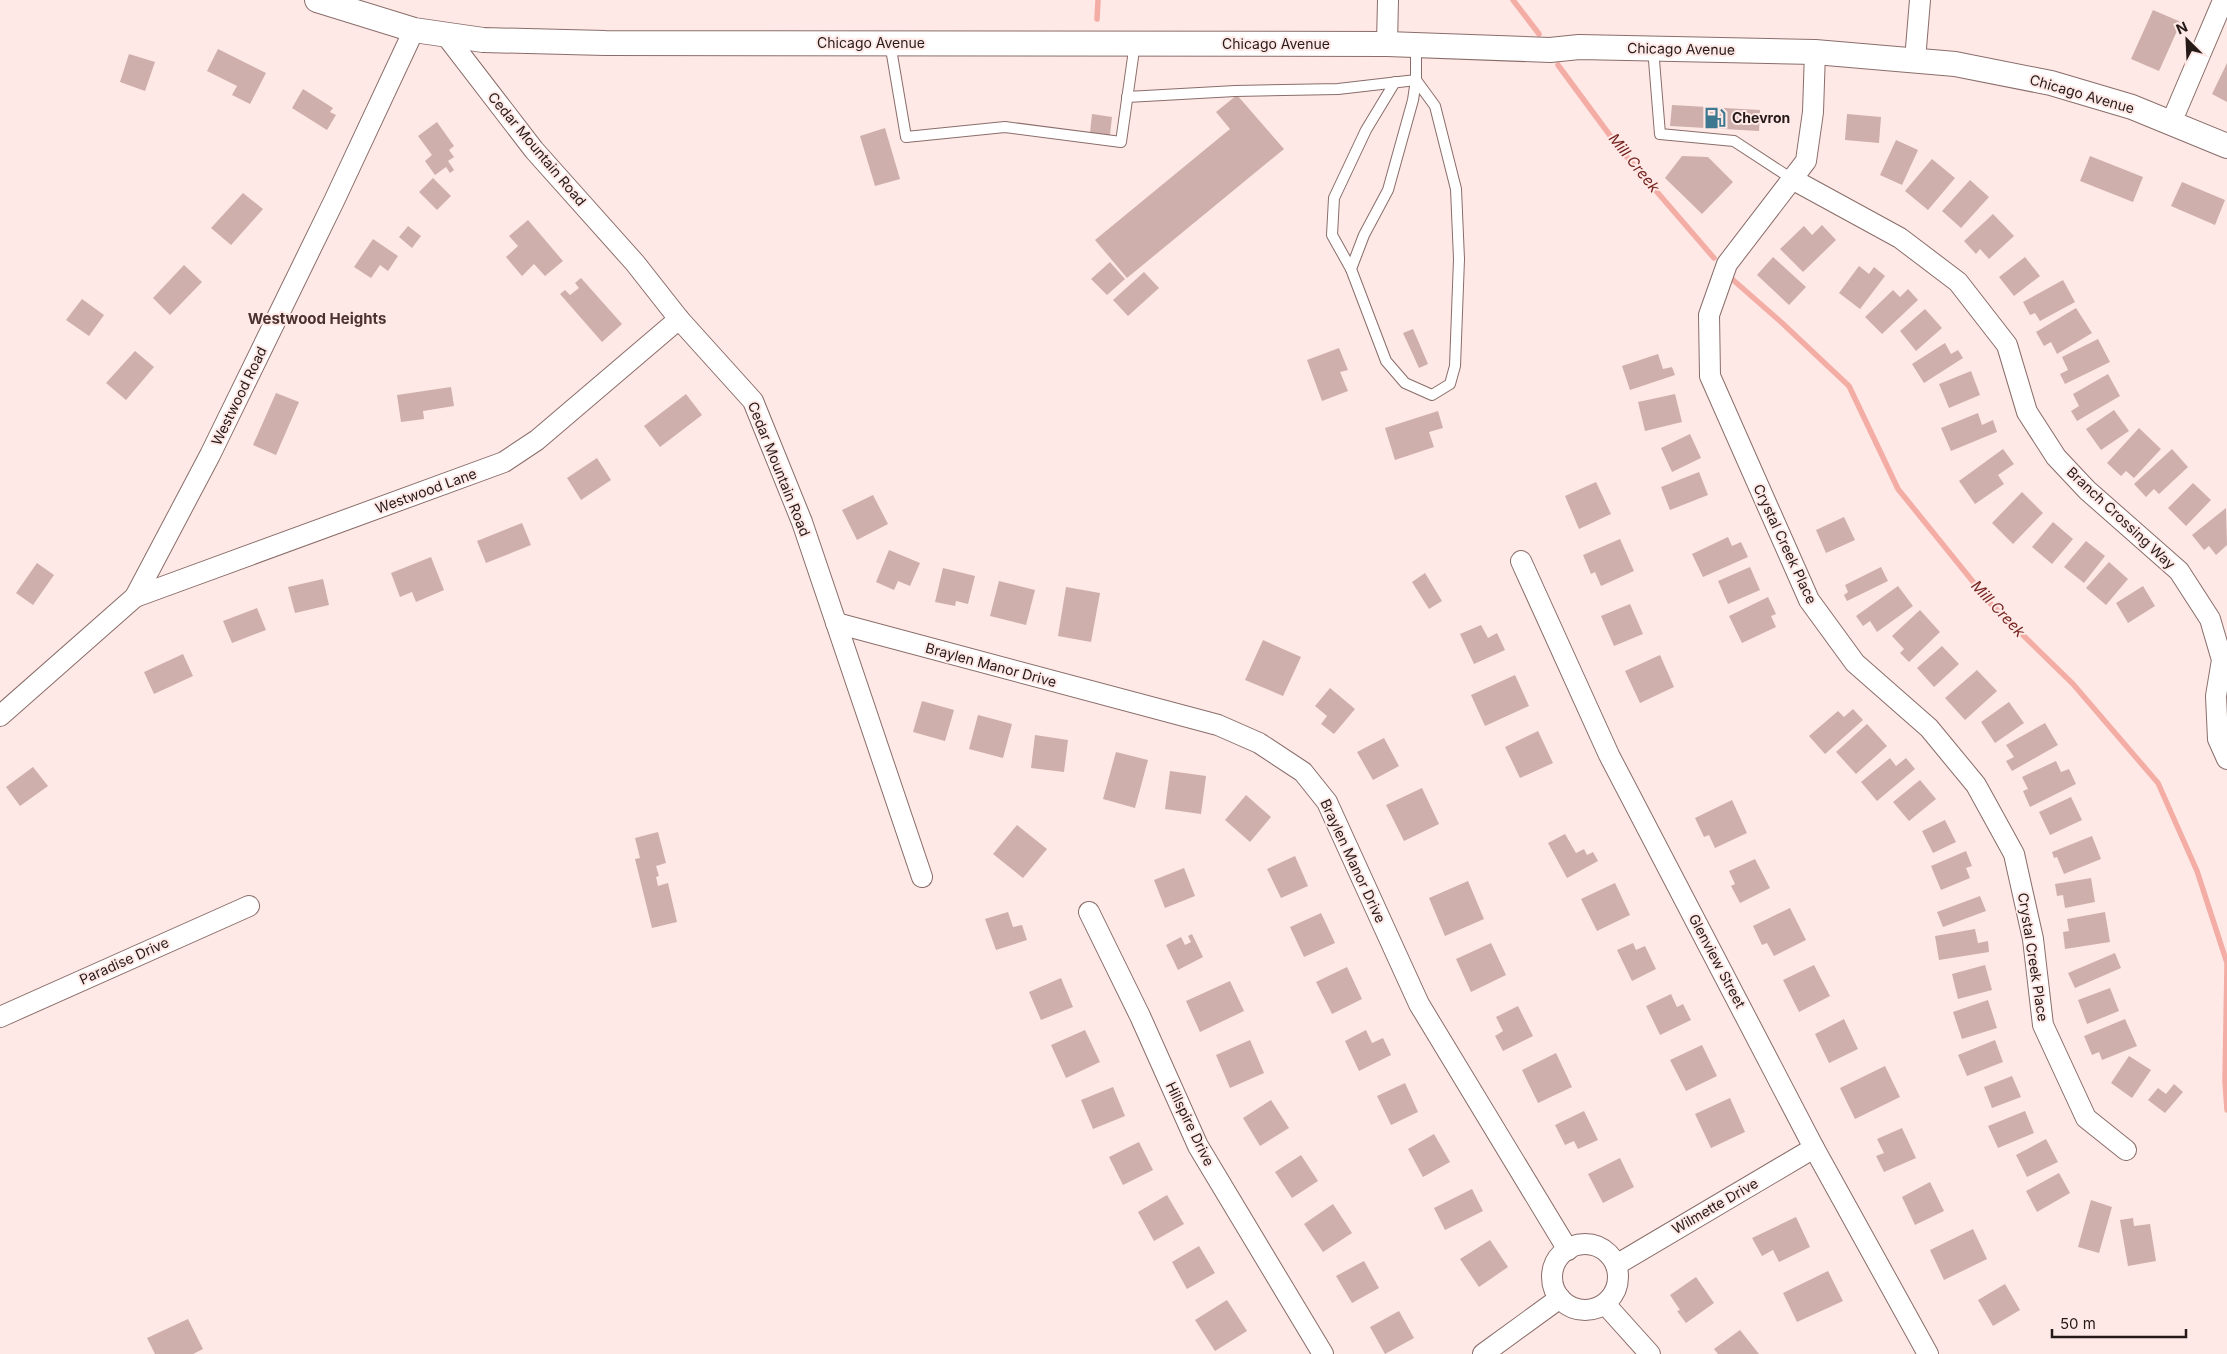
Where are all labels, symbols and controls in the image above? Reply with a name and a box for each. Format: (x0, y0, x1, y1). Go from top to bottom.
north arrow (2162, 15, 2212, 65)
text: N (2173, 18, 2190, 38)
street label: Chicago Avenue (817, 34, 925, 51)
street label: Chicago Avenue (1222, 35, 1330, 52)
street label: Chicago Avenue (1627, 39, 1735, 58)
street label: Chicago Avenue (2028, 70, 2136, 117)
street label: Cedar Mountain Road (485, 88, 590, 209)
fuel station icon: Chevron (1702, 105, 1728, 131)
place label: Chevron (1732, 109, 1790, 126)
water label: Mill Creek (1605, 129, 1664, 197)
district label: Westwood Heights (248, 309, 386, 328)
street label: Westwood Road (207, 344, 270, 448)
street label: Cedar Mountain Road (745, 399, 814, 539)
street label: Branch Crossing Way (2064, 463, 2179, 572)
street label: Westwood Lane (373, 464, 479, 517)
street label: Crystal Creek Place (1750, 481, 1821, 606)
water label: Mill Creek (1967, 576, 2030, 641)
street label: Braylen Manor Drive (924, 639, 1058, 690)
street label: Braylen Manor Drive (1317, 796, 1390, 926)
street label: Crystal Creek Place (2015, 891, 2052, 1023)
street label: Glenview Street (1685, 911, 1750, 1011)
street label: Paradise Drive (76, 933, 171, 988)
street label: Hillspire Drive (1163, 1079, 1218, 1169)
street label: Wilmette Drive (1669, 1174, 1761, 1237)
scale bar (2052, 1306, 2186, 1338)
text: 50 m (2060, 1314, 2096, 1333)

